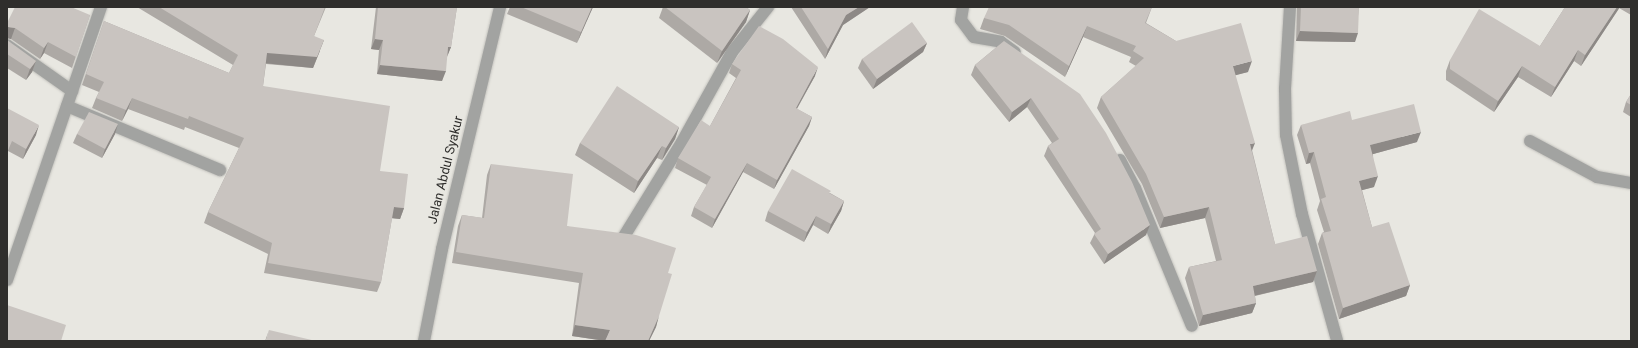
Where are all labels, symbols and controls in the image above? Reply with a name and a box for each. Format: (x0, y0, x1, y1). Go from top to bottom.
street label: Jalan Abdul Syakur (425, 114, 467, 226)

